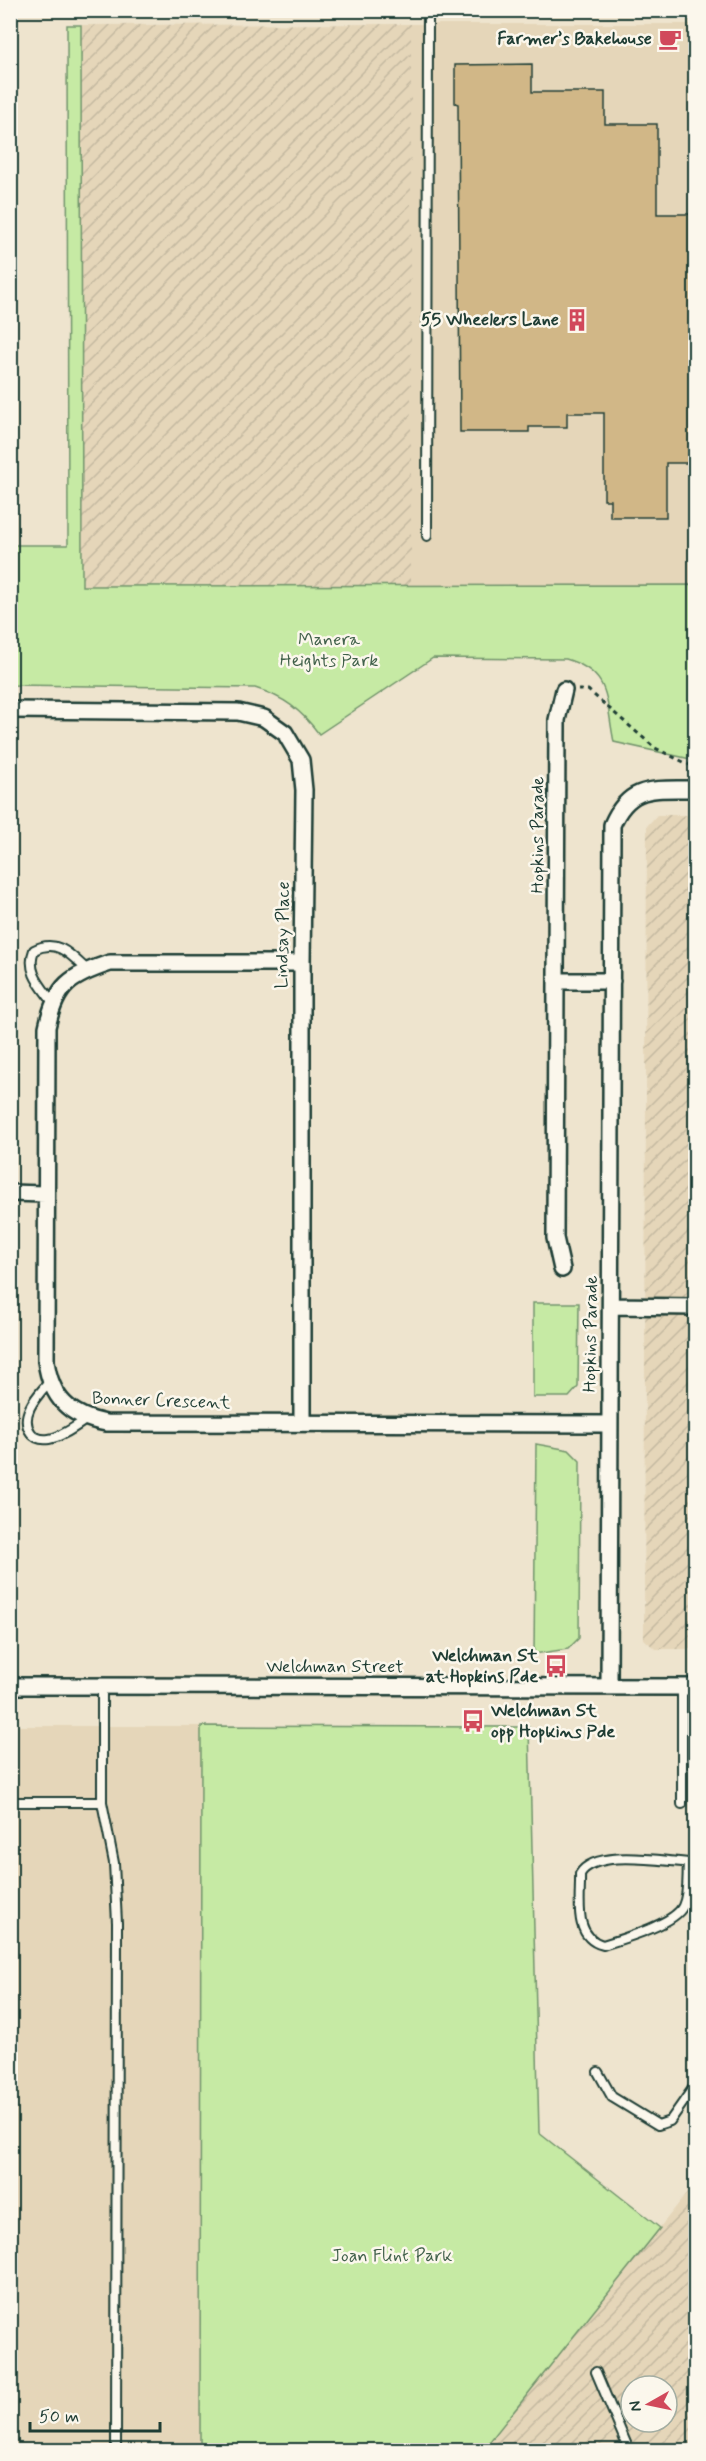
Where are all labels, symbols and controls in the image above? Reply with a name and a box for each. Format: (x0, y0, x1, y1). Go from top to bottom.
cafe icon: Farmer’s Bakehouse (657, 26, 683, 52)
place label: Farmer’s Bakehouse (497, 27, 652, 51)
building icon: 55 Wheelers Lane (564, 307, 590, 333)
place label: 55 Wheelers Lane (421, 308, 559, 332)
park label: Manera Heights Park (280, 628, 378, 673)
street label: Hopkins Parade (526, 777, 550, 894)
street label: Lindsay Place (270, 881, 296, 989)
street label: Hopkins Parade (578, 1275, 604, 1393)
street label: Bonner Crescent (91, 1387, 231, 1415)
place label: Welchman St at Hopkins Pde (426, 1644, 538, 1689)
bus stop icon: Welchman St at Hopkins Pde (543, 1653, 569, 1679)
street label: Welchman Street (266, 1655, 404, 1679)
place label: Welchman St opp Hopkins Pde (490, 1699, 615, 1744)
bus stop icon: Welchman St opp Hopkins Pde (460, 1708, 486, 1734)
park label: Joan Flint Park (332, 2244, 452, 2268)
north arrow (619, 2374, 679, 2434)
scale bar (30, 2395, 160, 2433)
text: N (624, 2399, 647, 2413)
text: 50 m (39, 2405, 79, 2429)

